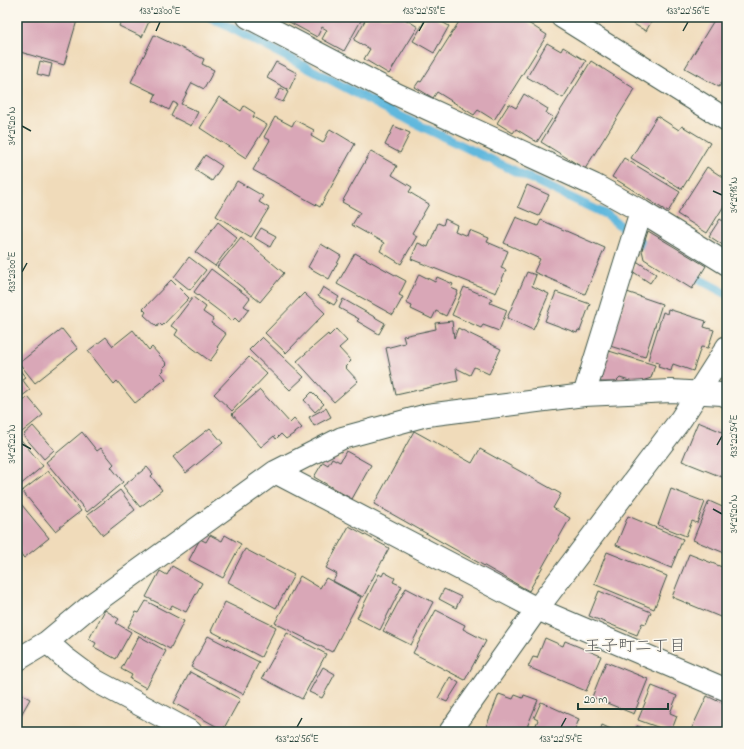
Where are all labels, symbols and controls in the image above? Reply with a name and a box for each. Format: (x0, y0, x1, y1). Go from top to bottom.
text: 133°23'00"E (139, 4, 181, 19)
text: 133°22'58"E (403, 4, 445, 19)
text: 133°22'56"E (666, 4, 710, 19)
text: 34°29'20"N (5, 107, 20, 145)
text: 34°29'18"N (727, 177, 742, 213)
text: 133°23'00"E (5, 251, 20, 293)
text: 133°22'54"E (727, 414, 742, 458)
text: 34°29'22"N (5, 424, 20, 464)
text: 34°29'20"N (727, 495, 742, 533)
district label: 王子町二丁目 (584, 634, 686, 659)
scale bar (578, 685, 668, 711)
text: 20 m (584, 691, 607, 709)
text: 133°22'56"E (275, 732, 319, 747)
text: 133°22'54"E (539, 732, 583, 747)

